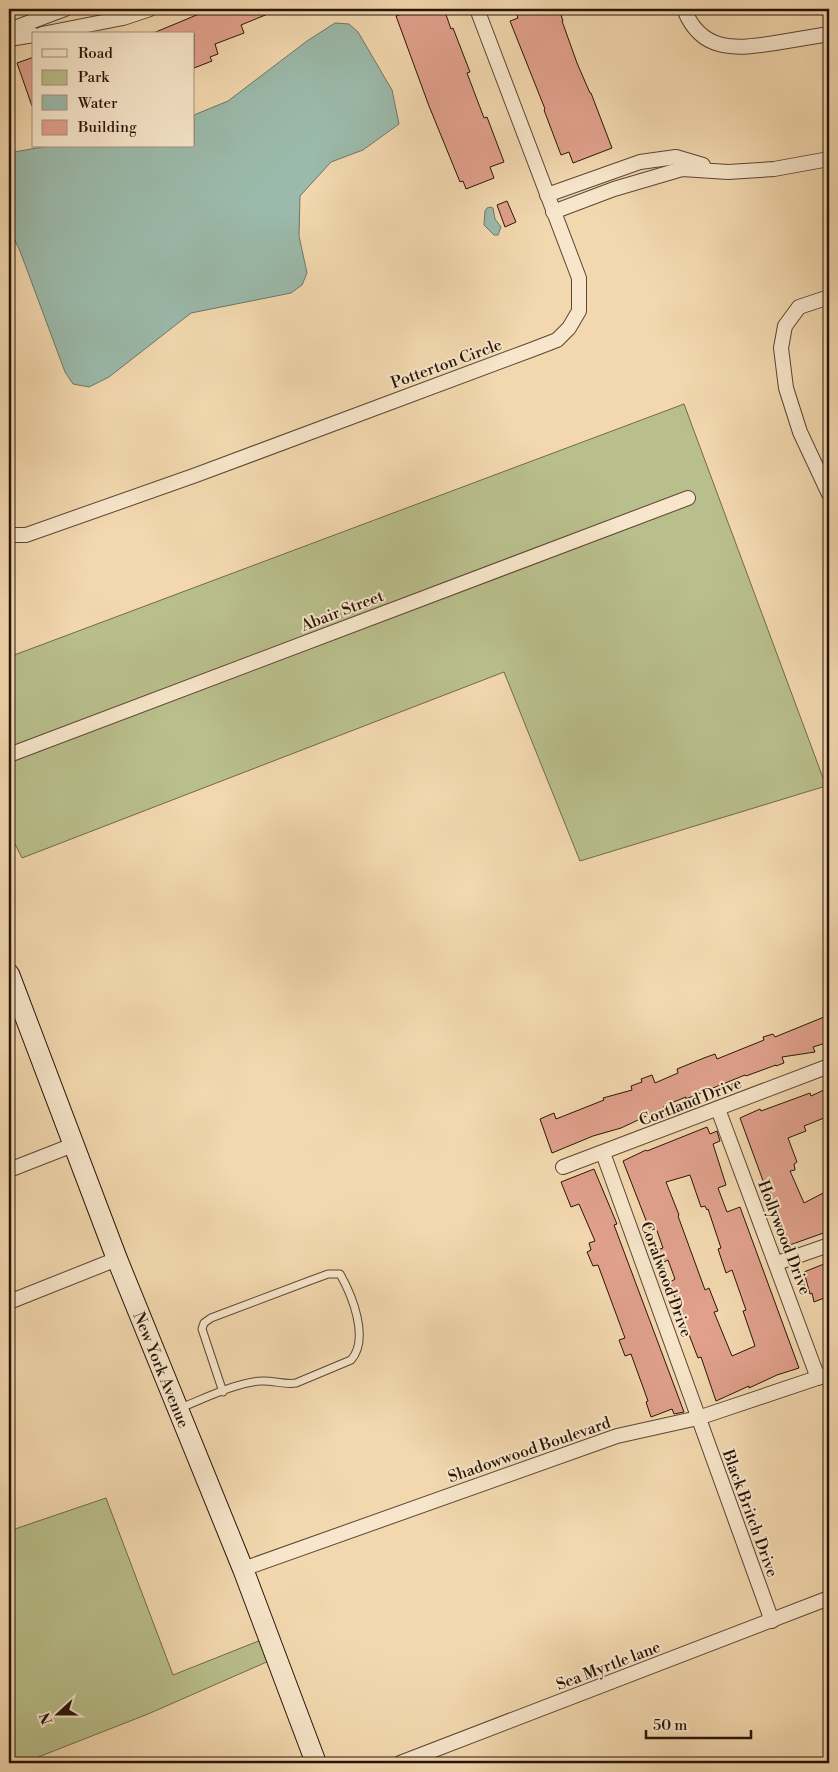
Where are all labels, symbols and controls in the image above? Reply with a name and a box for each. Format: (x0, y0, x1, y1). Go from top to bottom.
legend (32, 32, 195, 148)
text: Road (78, 44, 113, 63)
text: Park (78, 68, 110, 87)
text: Water (77, 94, 118, 113)
text: Building (77, 118, 137, 137)
street label: Potterton Circle (388, 335, 504, 393)
street label: Abair Street (297, 586, 387, 636)
street label: Cortland Drive (636, 1073, 745, 1131)
street label: Hollywood Drive (753, 1177, 815, 1297)
street label: Coralwood Drive (636, 1219, 696, 1340)
street label: New York Avenue (128, 1309, 193, 1431)
street label: Shadowwood Boulevard (445, 1413, 613, 1487)
street label: Black Britch Drive (717, 1446, 782, 1580)
street label: Sea Myrtle lane (553, 1637, 663, 1695)
north arrow (32, 1690, 82, 1740)
scale bar (646, 1707, 750, 1739)
text: N (36, 1710, 57, 1727)
text: 50 m (653, 1716, 687, 1735)

